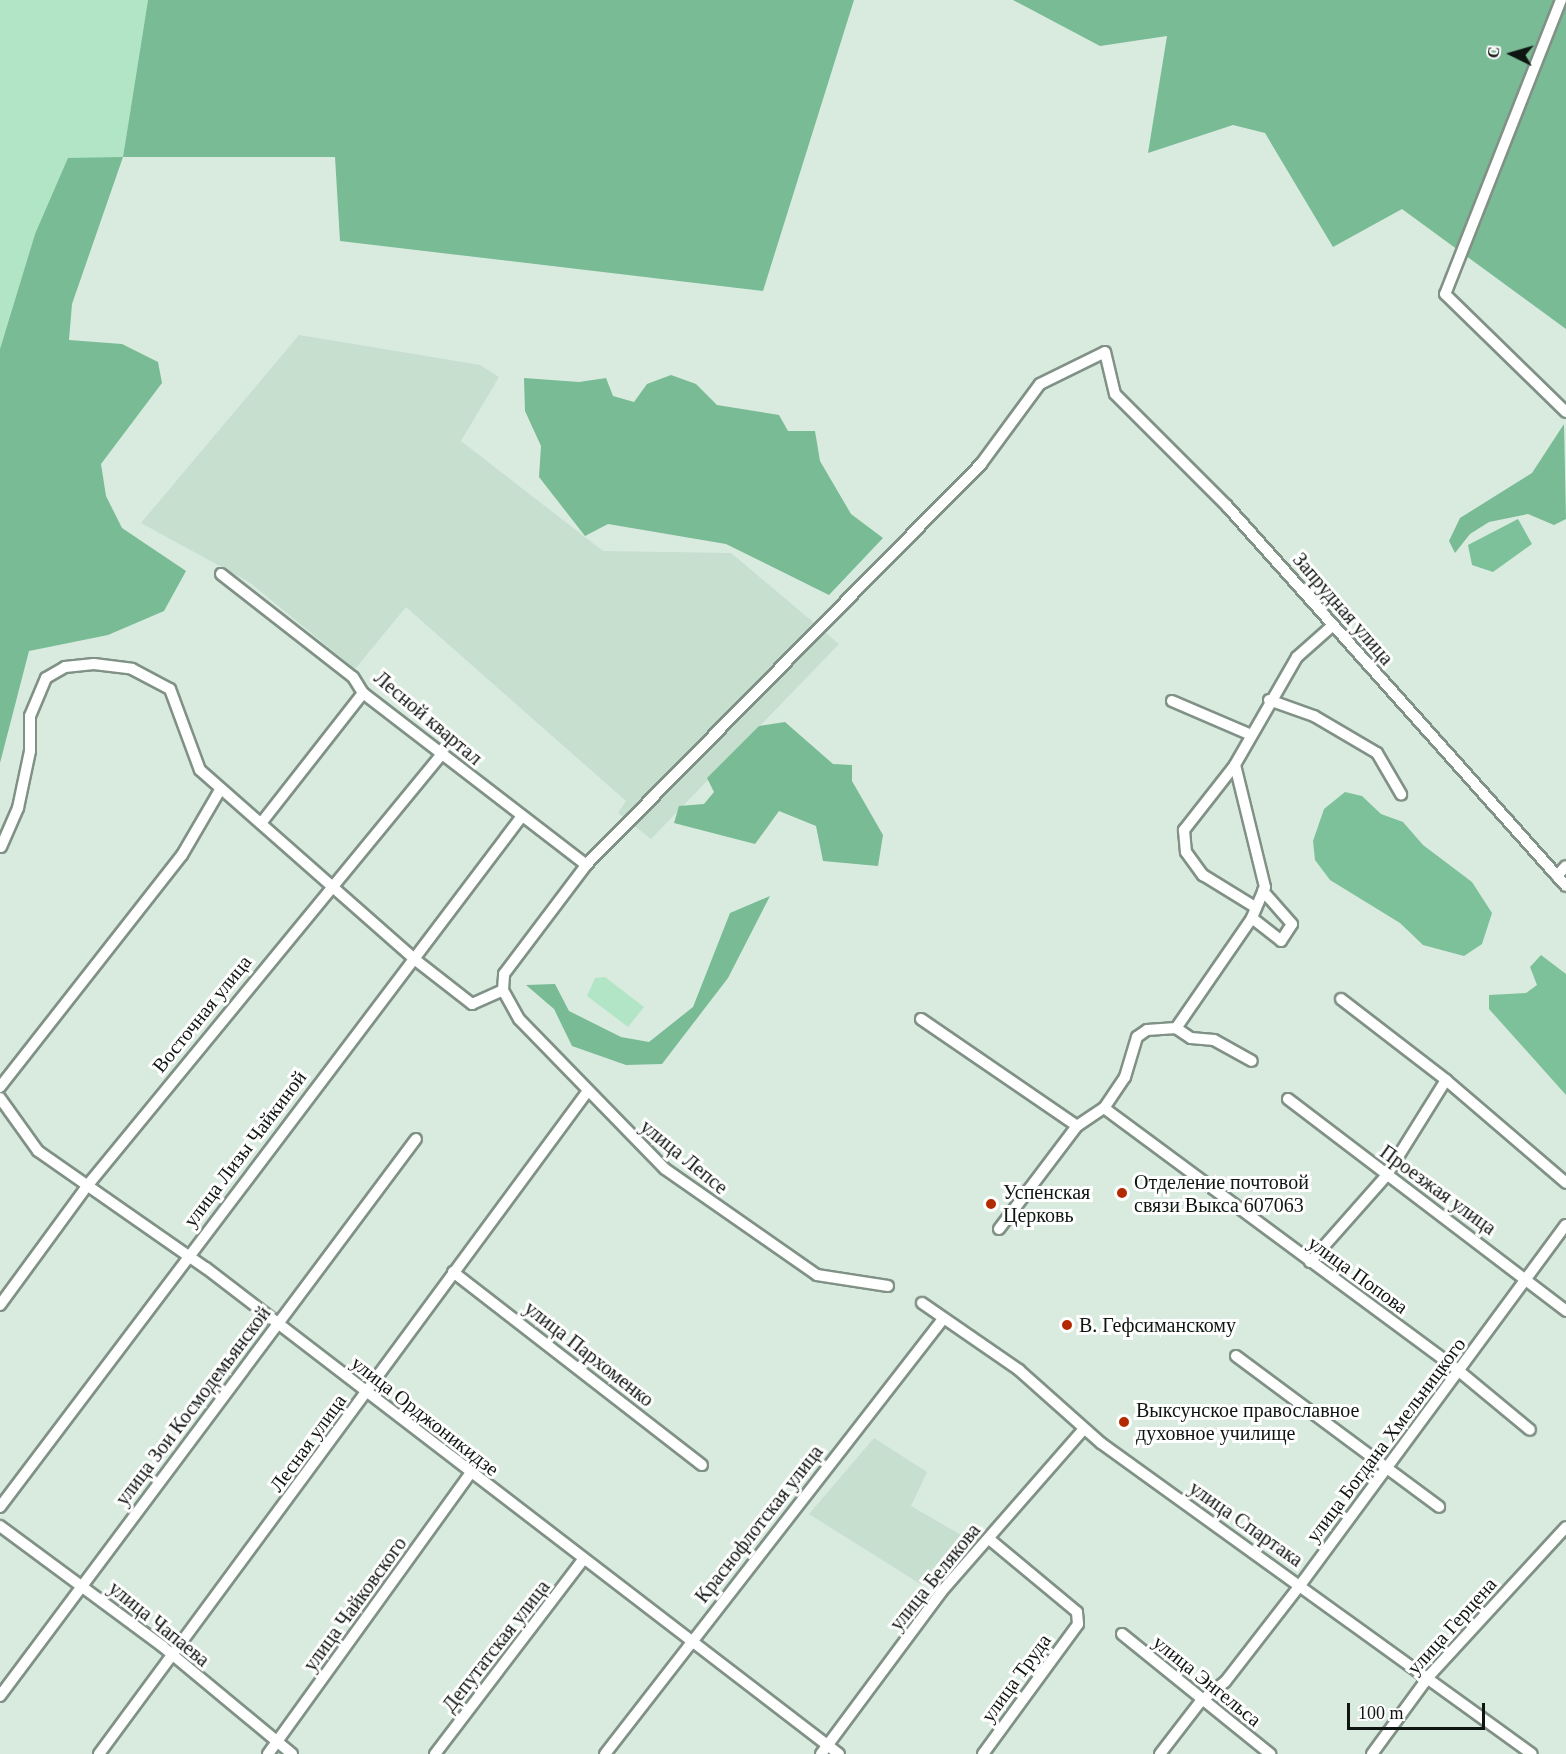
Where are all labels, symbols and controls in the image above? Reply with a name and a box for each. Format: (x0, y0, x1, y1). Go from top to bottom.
north arrow (1482, 24, 1542, 84)
text: С (1485, 46, 1503, 59)
street label: Запрудная улица (1288, 548, 1398, 670)
street label: Лесной квартал (369, 666, 487, 770)
street label: Восточная улица (147, 951, 257, 1077)
street label: улица Лизы Чайкиной (178, 1066, 312, 1232)
street label: улица Лепсе (635, 1115, 733, 1199)
street label: Проезжая улица (1375, 1140, 1501, 1240)
place label: Отделение почтовой связи Выкса 607063 (1134, 1170, 1309, 1217)
place label: Успенская Церковь (1003, 1180, 1090, 1227)
marker: Отделение почтовой связи Выкса 607063 (1115, 1186, 1129, 1200)
marker: Успенская Церковь (984, 1197, 998, 1211)
street label: улица Попова (1303, 1231, 1413, 1319)
street label: улица Пархоменко (520, 1296, 658, 1412)
street label: улица Зои Космодемьянской (110, 1302, 276, 1510)
place label: В. Гефсиманскому (1079, 1313, 1236, 1337)
marker: В. Гефсиманскому (1060, 1318, 1074, 1332)
street label: улица Богдана Хмельницкого (1301, 1333, 1471, 1547)
street label: улица Орджоникидзе (346, 1351, 504, 1481)
street label: Лесная улица (265, 1389, 351, 1497)
place label: Выксунское православное духовное училище (1136, 1398, 1359, 1445)
marker: Выксунское православное духовное училище (1117, 1415, 1131, 1429)
street label: Краснофлотская улица (690, 1440, 828, 1608)
street label: улица Спартака (1185, 1476, 1307, 1572)
street label: улица Белякова (885, 1519, 985, 1635)
street label: улица Чайковского (298, 1532, 412, 1676)
street label: улица Герцена (1402, 1572, 1502, 1680)
street label: Депутатская улица (437, 1575, 555, 1717)
street label: улица Чапаева (104, 1576, 214, 1672)
street label: улица Труда (976, 1629, 1056, 1727)
street label: улица Энгельса (1148, 1630, 1266, 1732)
scale bar (1350, 1691, 1488, 1729)
text: 100 m (1358, 1703, 1404, 1723)

